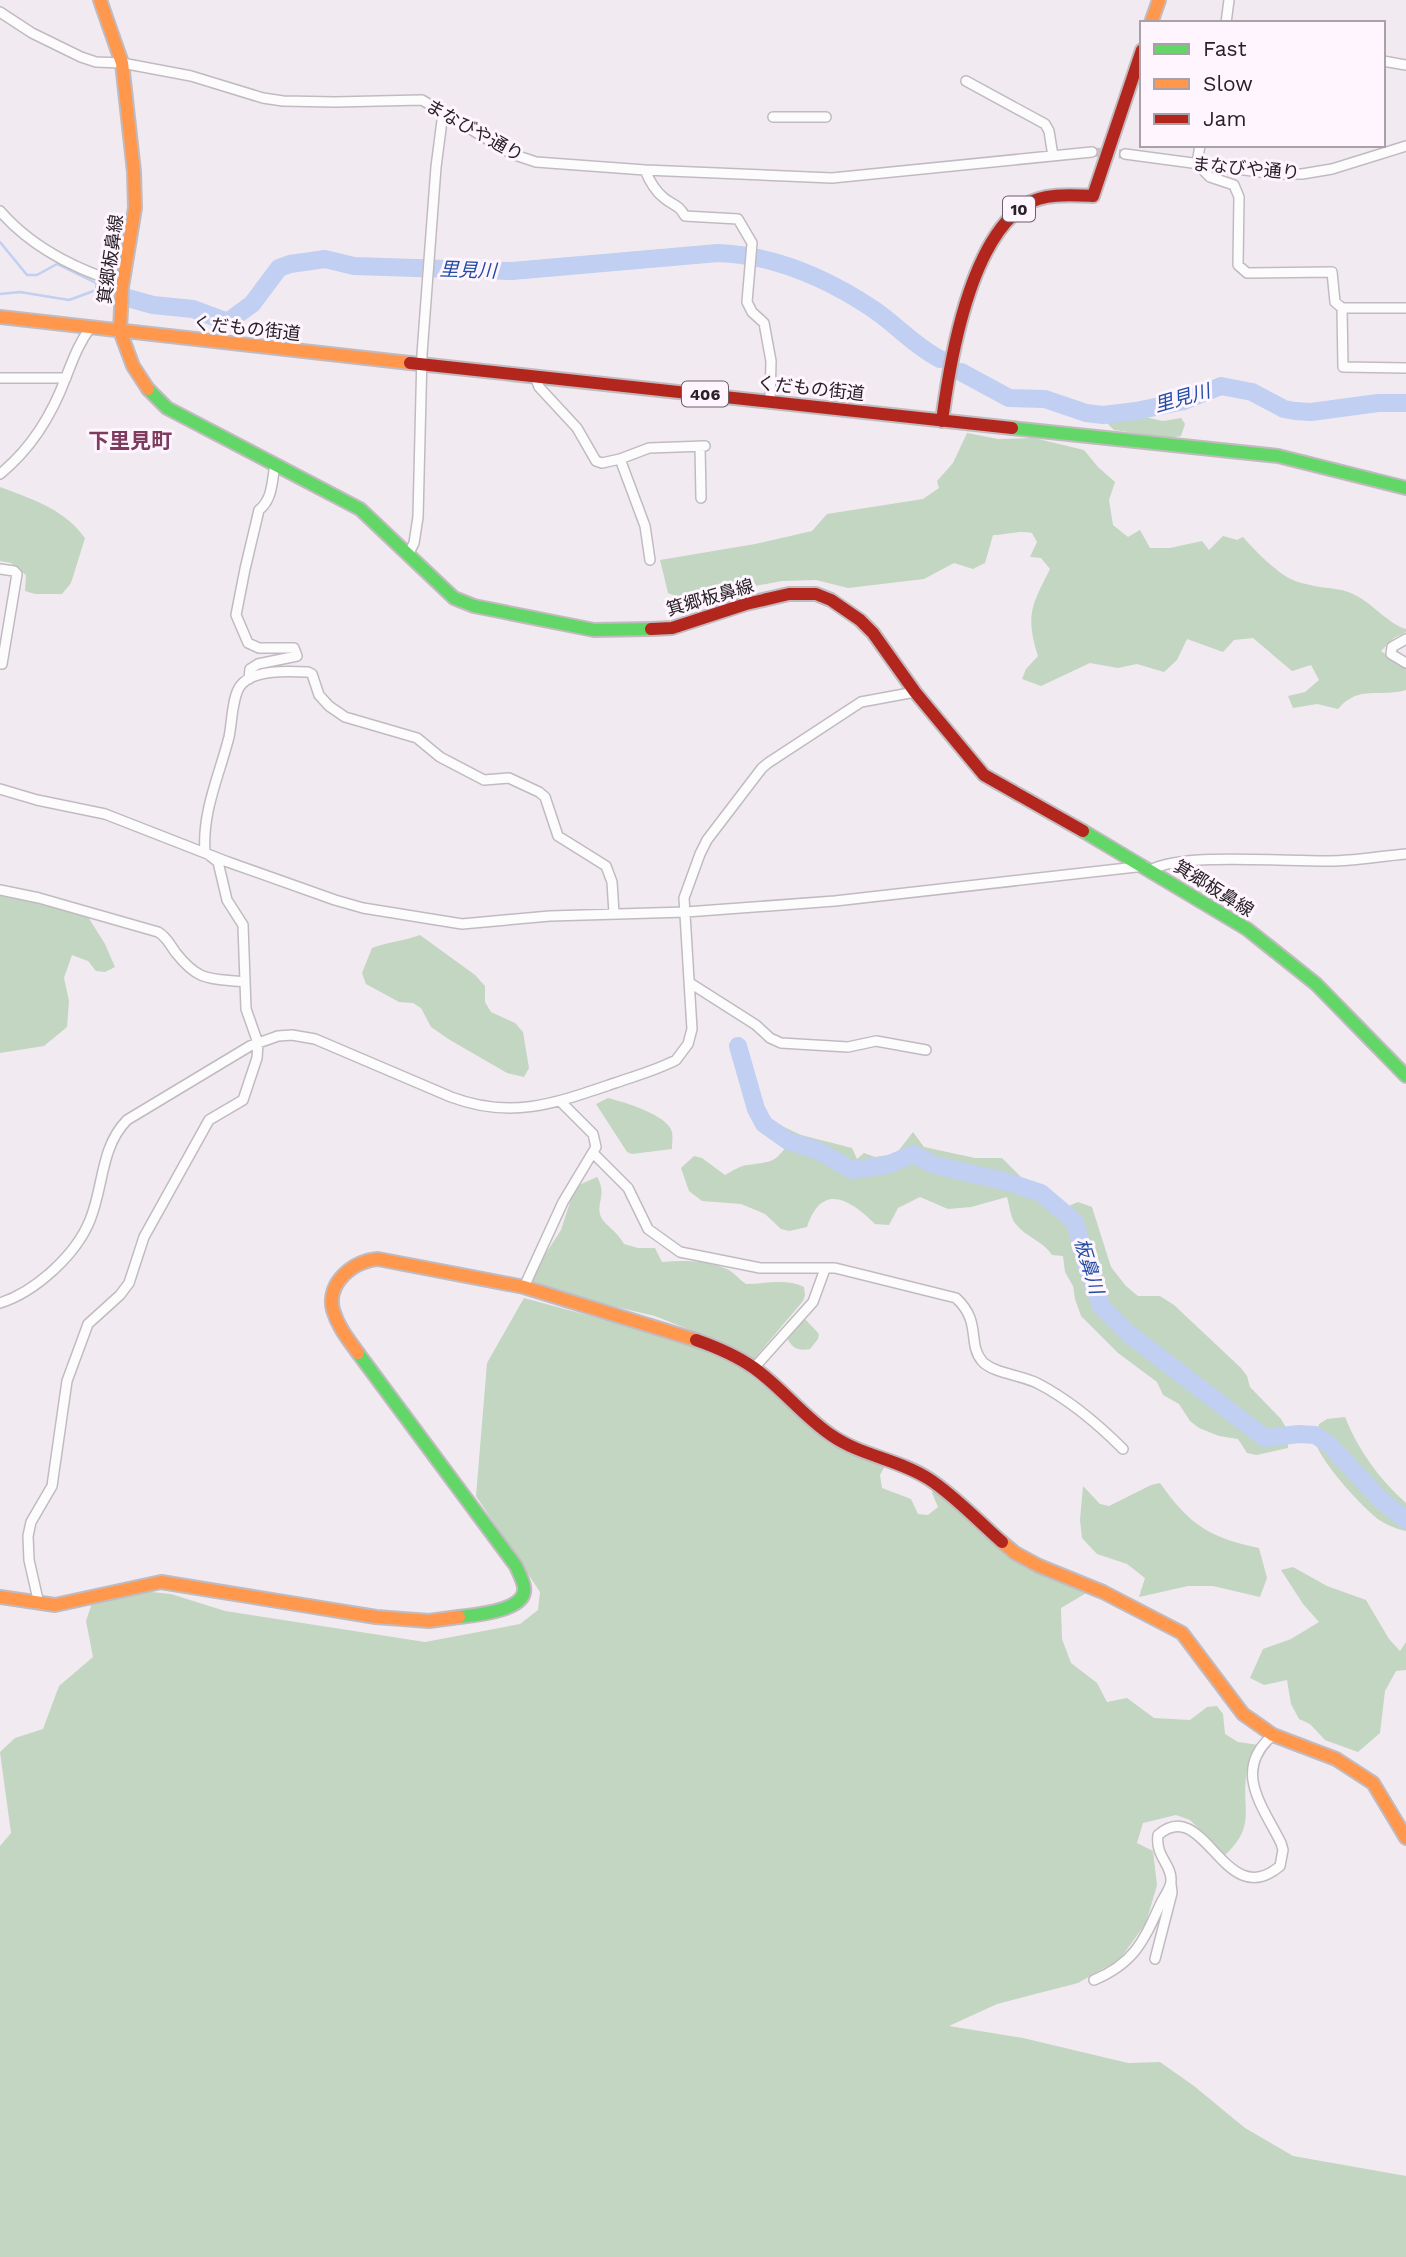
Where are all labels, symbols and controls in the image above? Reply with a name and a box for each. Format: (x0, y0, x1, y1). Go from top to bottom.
legend (1140, 21, 1385, 147)
text: Fast (1203, 36, 1247, 61)
text: Slow (1203, 71, 1253, 96)
street label: まなびや通り (423, 95, 527, 165)
text: Jam (1203, 106, 1246, 131)
street label: まなびや通り (1191, 153, 1301, 183)
road number: 10 (1003, 196, 1035, 222)
street label: 箕郷板鼻線 (93, 213, 127, 305)
water label: 里見川 (439, 258, 499, 283)
street label: くだもの街道 (192, 312, 302, 344)
street label: くだもの街道 (756, 372, 866, 404)
water label: 里見川 (1151, 379, 1214, 417)
road number: 406 (682, 382, 728, 406)
district label: 下里見町 (88, 428, 172, 453)
street label: 箕郷板鼻線 (664, 575, 756, 619)
street label: 箕郷板鼻線 (1170, 855, 1258, 921)
water label: 板鼻川 (1070, 1235, 1109, 1299)

